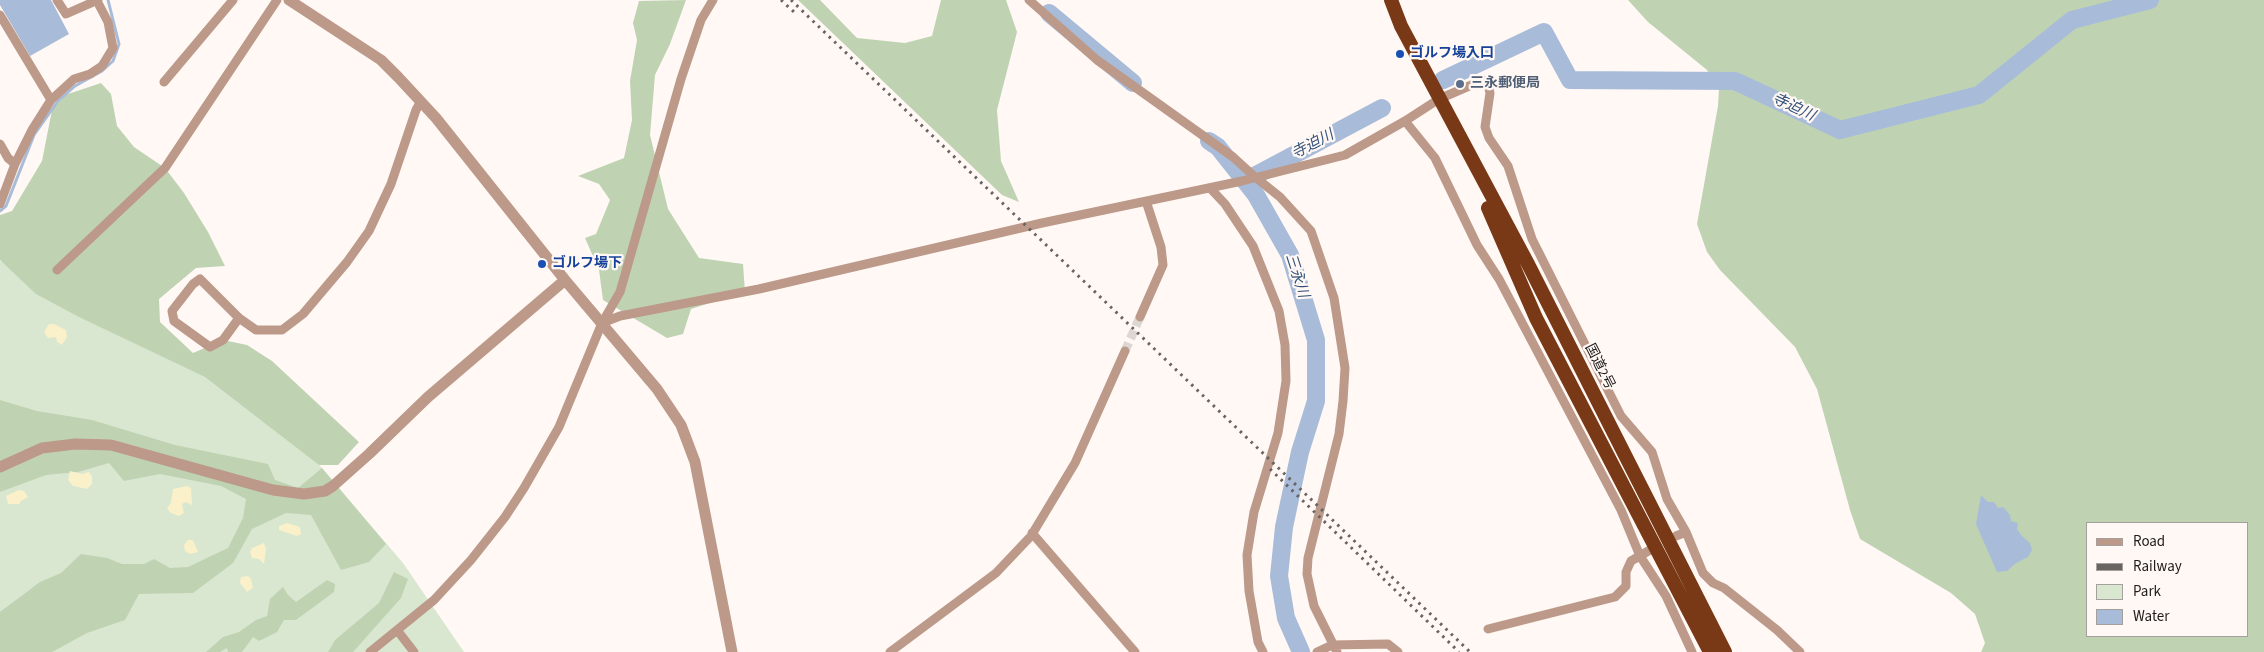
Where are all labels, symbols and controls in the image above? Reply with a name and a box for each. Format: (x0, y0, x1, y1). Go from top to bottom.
place label: ゴルフ場入口 (1410, 46, 1494, 62)
marker: ゴルフ場入口 (1394, 48, 1406, 60)
place label: 三永郵便局 (1470, 76, 1540, 92)
marker: 三永郵便局 (1454, 78, 1466, 90)
water label: 寺迫川 (1769, 90, 1817, 126)
water label: 寺迫川 (1289, 126, 1337, 164)
water label: 三永川 (1280, 252, 1312, 300)
place label: ゴルフ場下 (552, 256, 622, 272)
marker: ゴルフ場下 (536, 258, 548, 270)
street label: 国道2号 (1580, 341, 1618, 393)
legend (2086, 522, 2249, 637)
text: Road (2133, 531, 2165, 552)
text: Railway (2133, 556, 2182, 577)
text: Park (2133, 581, 2161, 602)
text: Water (2133, 606, 2169, 627)

